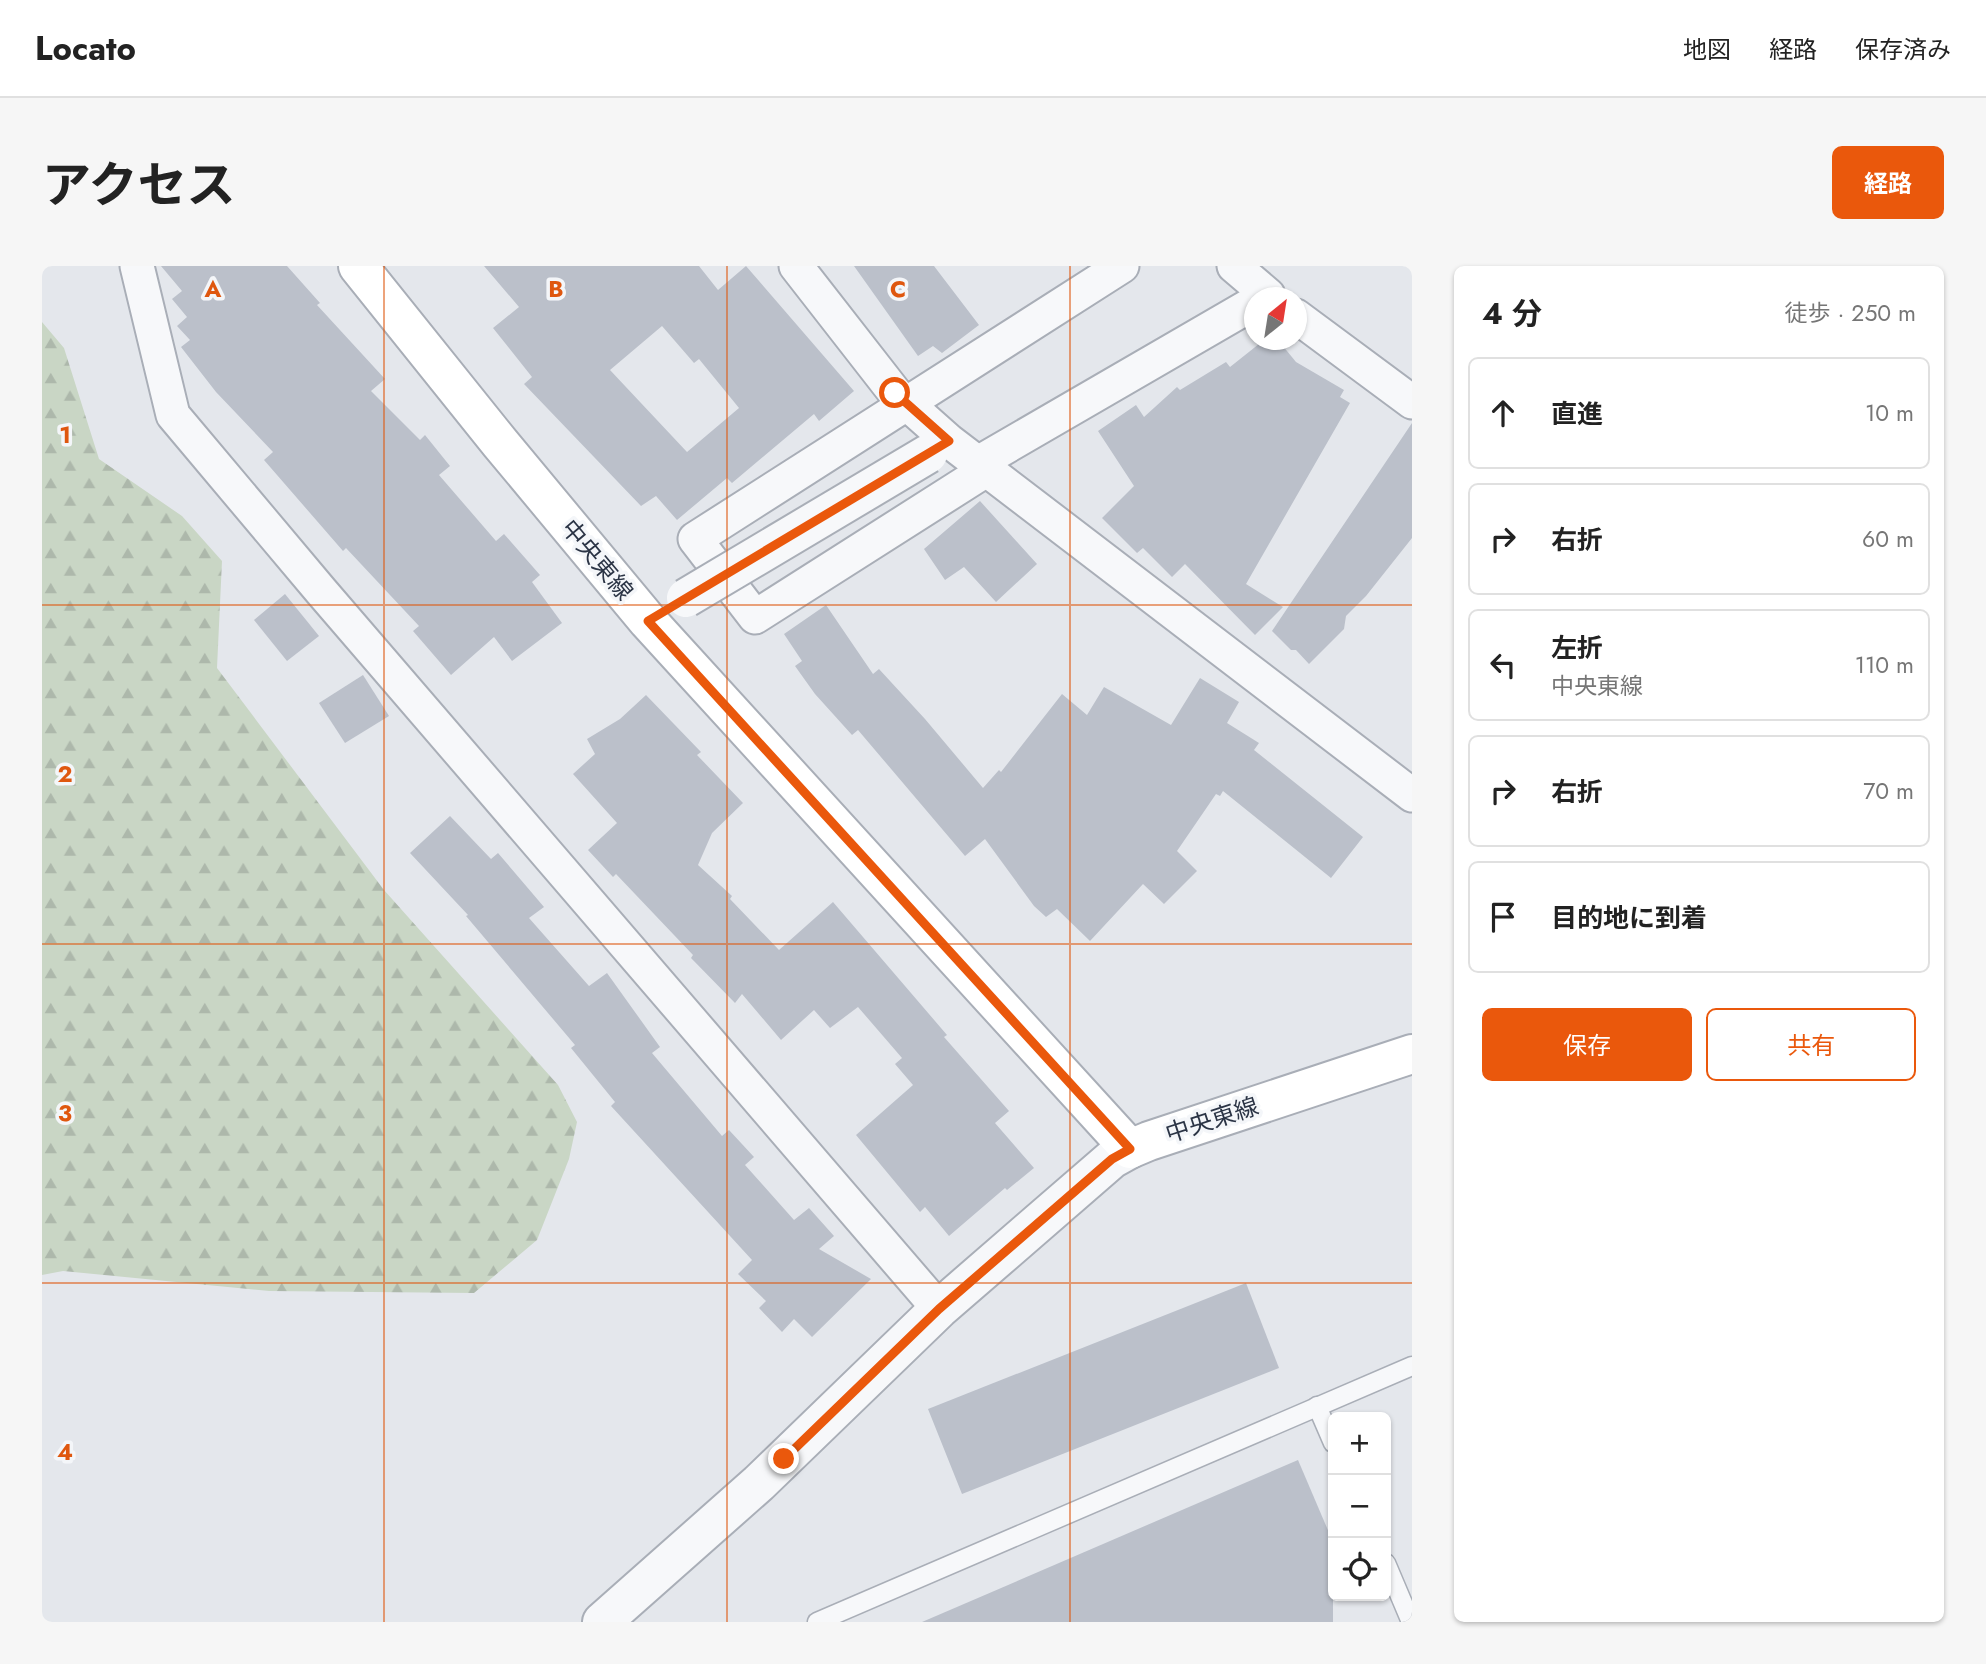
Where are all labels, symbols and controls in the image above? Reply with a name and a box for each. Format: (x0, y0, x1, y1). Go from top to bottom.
text: Locato (35, 25, 136, 72)
text: 地図 (1683, 32, 1731, 67)
text: 経路 (1769, 32, 1817, 67)
text: 保存済み (1855, 32, 1951, 67)
button: 経路 (1832, 146, 1944, 219)
text: アクセス (42, 150, 236, 220)
text: A (204, 272, 222, 306)
text: B (548, 272, 564, 306)
text: C (890, 272, 906, 306)
north arrow (1244, 287, 1307, 350)
text: 4 分 (1482, 292, 1542, 335)
text: 徒歩 · 250 m (1785, 296, 1916, 330)
route start (879, 377, 910, 408)
icon: ahead (1484, 394, 1522, 432)
text: 直進 (1551, 395, 1603, 433)
text: 10 m (1865, 396, 1914, 430)
text: 1 (59, 418, 71, 452)
street label: 中央東線 (553, 512, 642, 608)
icon: right (1484, 520, 1522, 558)
text: 右折 (1551, 521, 1603, 559)
text: 60 m (1862, 522, 1914, 556)
text: 左折 (1551, 629, 1603, 667)
icon: left (1484, 646, 1522, 684)
text: 110 m (1855, 648, 1914, 682)
text: 中央東線 (1551, 669, 1643, 703)
text: 2 (57, 757, 73, 791)
icon: right (1484, 772, 1522, 810)
text: 右折 (1551, 773, 1603, 811)
text: 70 m (1863, 774, 1914, 808)
icon: arrive (1484, 898, 1522, 936)
text: 目的地に到着 (1551, 899, 1707, 937)
button: 保存 (1482, 1008, 1692, 1081)
button: 共有 (1706, 1008, 1916, 1081)
street label: 中央東線 (1161, 1088, 1263, 1151)
text: 3 (58, 1096, 72, 1130)
map controls (1328, 1412, 1391, 1601)
button: + (1328, 1412, 1391, 1475)
text: 4 (57, 1435, 73, 1469)
route end (768, 1443, 799, 1474)
button: − (1328, 1475, 1391, 1538)
button: locate (1328, 1538, 1391, 1601)

